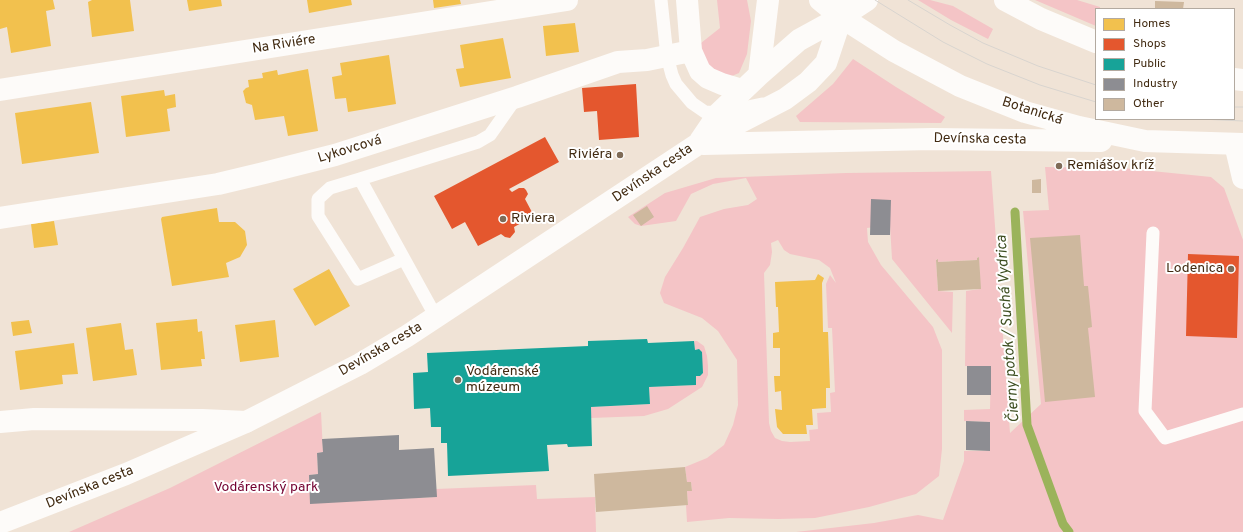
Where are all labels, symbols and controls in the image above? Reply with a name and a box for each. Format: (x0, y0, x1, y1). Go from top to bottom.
legend (1095, 8, 1235, 120)
text: Homes (1133, 16, 1170, 32)
street label: Na Riviére (251, 32, 317, 58)
text: Shops (1133, 36, 1166, 52)
text: Public (1133, 56, 1166, 72)
text: Industry (1133, 76, 1178, 92)
street label: Botanická (999, 94, 1065, 130)
text: Other (1133, 96, 1164, 112)
street label: Devínska cesta (933, 131, 1027, 149)
street label: Lykovcová (316, 132, 384, 168)
street label: Devínska cesta (610, 141, 696, 207)
place label: Riviéra (568, 147, 612, 163)
marker: Riviéra (615, 150, 625, 160)
place label: Remiášov kríž (1067, 158, 1155, 174)
marker: Remiášov kríž (1054, 161, 1064, 171)
place label: Riviera (511, 211, 555, 227)
marker: Riviera (498, 214, 508, 224)
water label: Čierny potok / Suchá Vydrica (993, 235, 1025, 423)
place label: Lodenica (1166, 261, 1223, 277)
marker: Lodenica (1226, 264, 1236, 274)
street label: Devínska cesta (337, 319, 425, 381)
place label: Vodárenské múzeum (466, 364, 539, 396)
marker: Vodárenské múzeum (453, 375, 463, 385)
street label: Devínska cesta (44, 463, 136, 513)
park label: Vodárenský park (214, 480, 318, 496)

